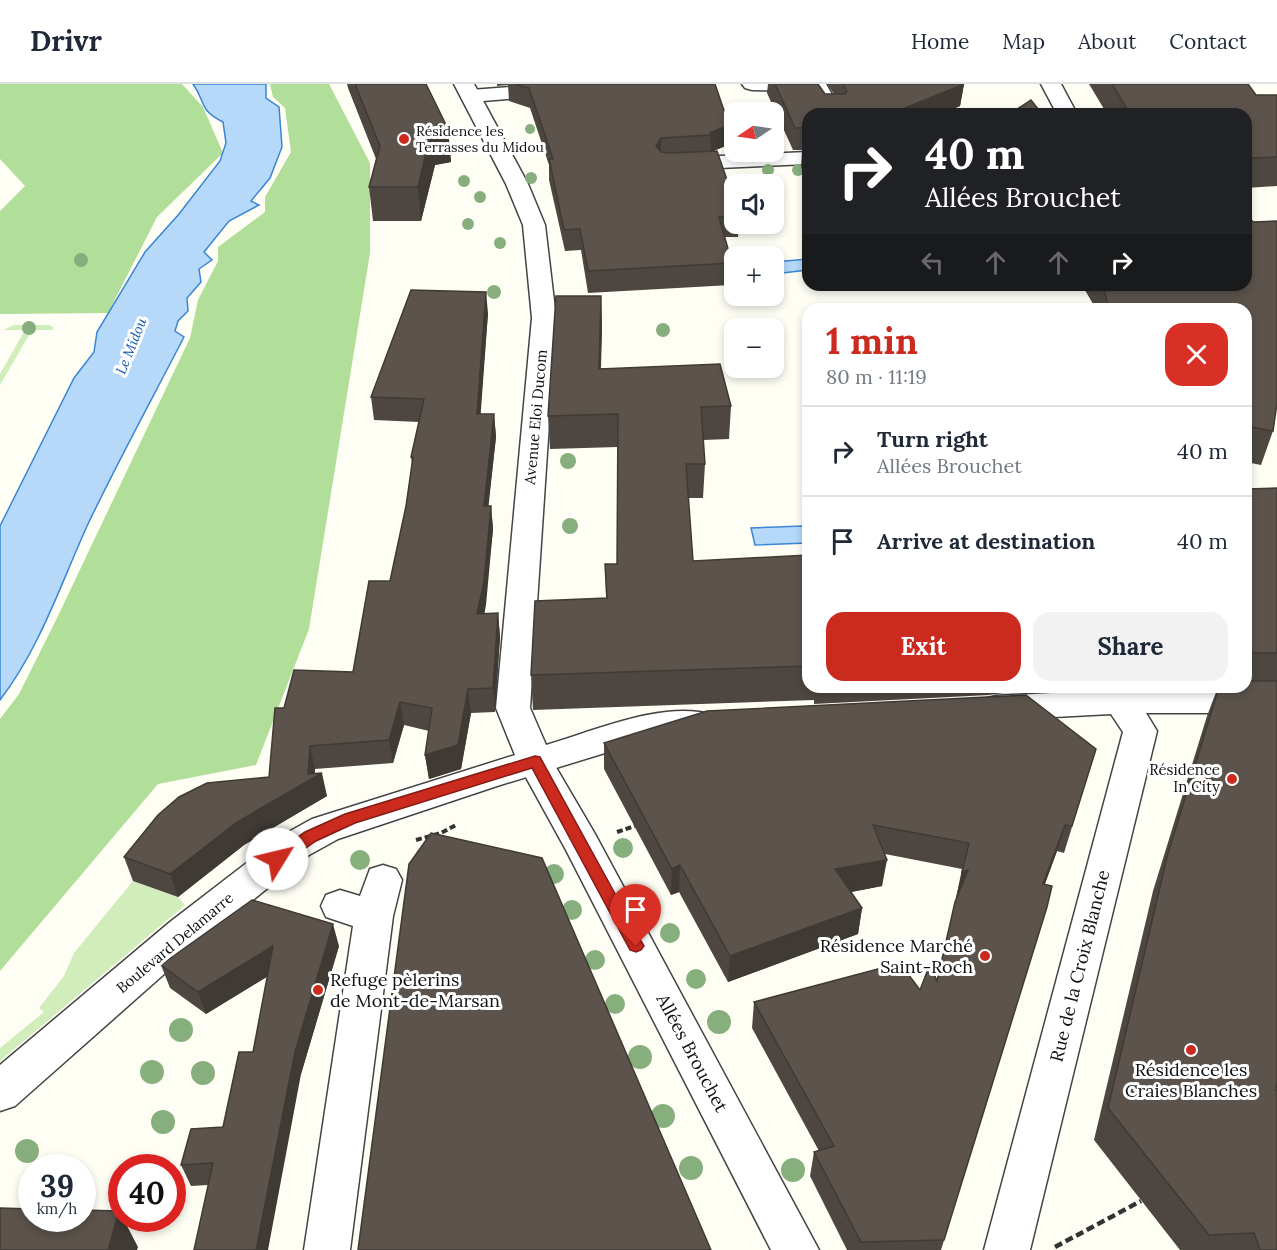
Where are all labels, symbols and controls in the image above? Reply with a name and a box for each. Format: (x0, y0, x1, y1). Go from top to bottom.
text: Drivr (30, 23, 102, 59)
text: Home (911, 28, 969, 55)
text: Map (1002, 28, 1045, 55)
text: About (1078, 28, 1136, 55)
text: Contact (1169, 28, 1247, 55)
north arrow (724, 102, 784, 162)
map controls (724, 102, 784, 378)
place label: Résidence les Terrasses du Midou (416, 122, 544, 156)
text: 40 m (925, 127, 1024, 181)
marker: Résidence les Terrasses du Midou (397, 132, 411, 146)
icon: right (826, 132, 904, 210)
button: sound (724, 174, 784, 234)
text: Allées Brouchet (925, 180, 1121, 214)
button: + (724, 246, 784, 306)
icon: left (916, 246, 949, 279)
icon: ahead (979, 246, 1012, 279)
icon: ahead (1042, 246, 1075, 279)
icon: right (1105, 246, 1138, 279)
water label: Le Midou (112, 315, 151, 377)
button: − (724, 318, 784, 378)
text: 1 min (826, 318, 918, 364)
button: close (1165, 323, 1228, 386)
street label: Avenue Eloi Ducom (520, 349, 551, 486)
text: 80 m · 11:19 (826, 364, 927, 389)
text: Turn right (877, 425, 988, 453)
icon: right (826, 435, 859, 468)
text: 40 m (1177, 437, 1228, 465)
text: Allées Brouchet (877, 453, 1022, 478)
icon: arrive (826, 525, 859, 558)
text: Arrive at destination (877, 527, 1095, 555)
text: 40 m (1177, 527, 1228, 555)
button: Exit (826, 612, 1021, 681)
button: Share (1033, 612, 1228, 681)
place label: Résidence In City (1149, 760, 1220, 796)
marker: Résidence In City (1225, 772, 1239, 786)
position arrow (245, 827, 309, 891)
street label: Rue de la Croix Blanche (1045, 867, 1115, 1064)
pin (610, 884, 661, 946)
street label: Boulevard Delamarre (112, 888, 237, 997)
icon: arrive (619, 893, 652, 926)
place label: Résidence Marché Saint-Roch (820, 934, 973, 978)
marker: Résidence Marché Saint-Roch (978, 949, 992, 963)
place label: Refuge pèlerins de Mont-de-Marsan (330, 968, 500, 1012)
marker: Refuge pèlerins de Mont-de-Marsan (311, 983, 325, 997)
street label: Allées Brouchet (651, 989, 733, 1116)
marker: Résidence les Craies Blanches (1184, 1043, 1198, 1057)
place label: Résidence les Craies Blanches (1125, 1058, 1257, 1102)
speed limit sign: 40 (108, 1154, 186, 1232)
text: 39 (40, 1167, 74, 1205)
text: km/h (37, 1199, 77, 1218)

